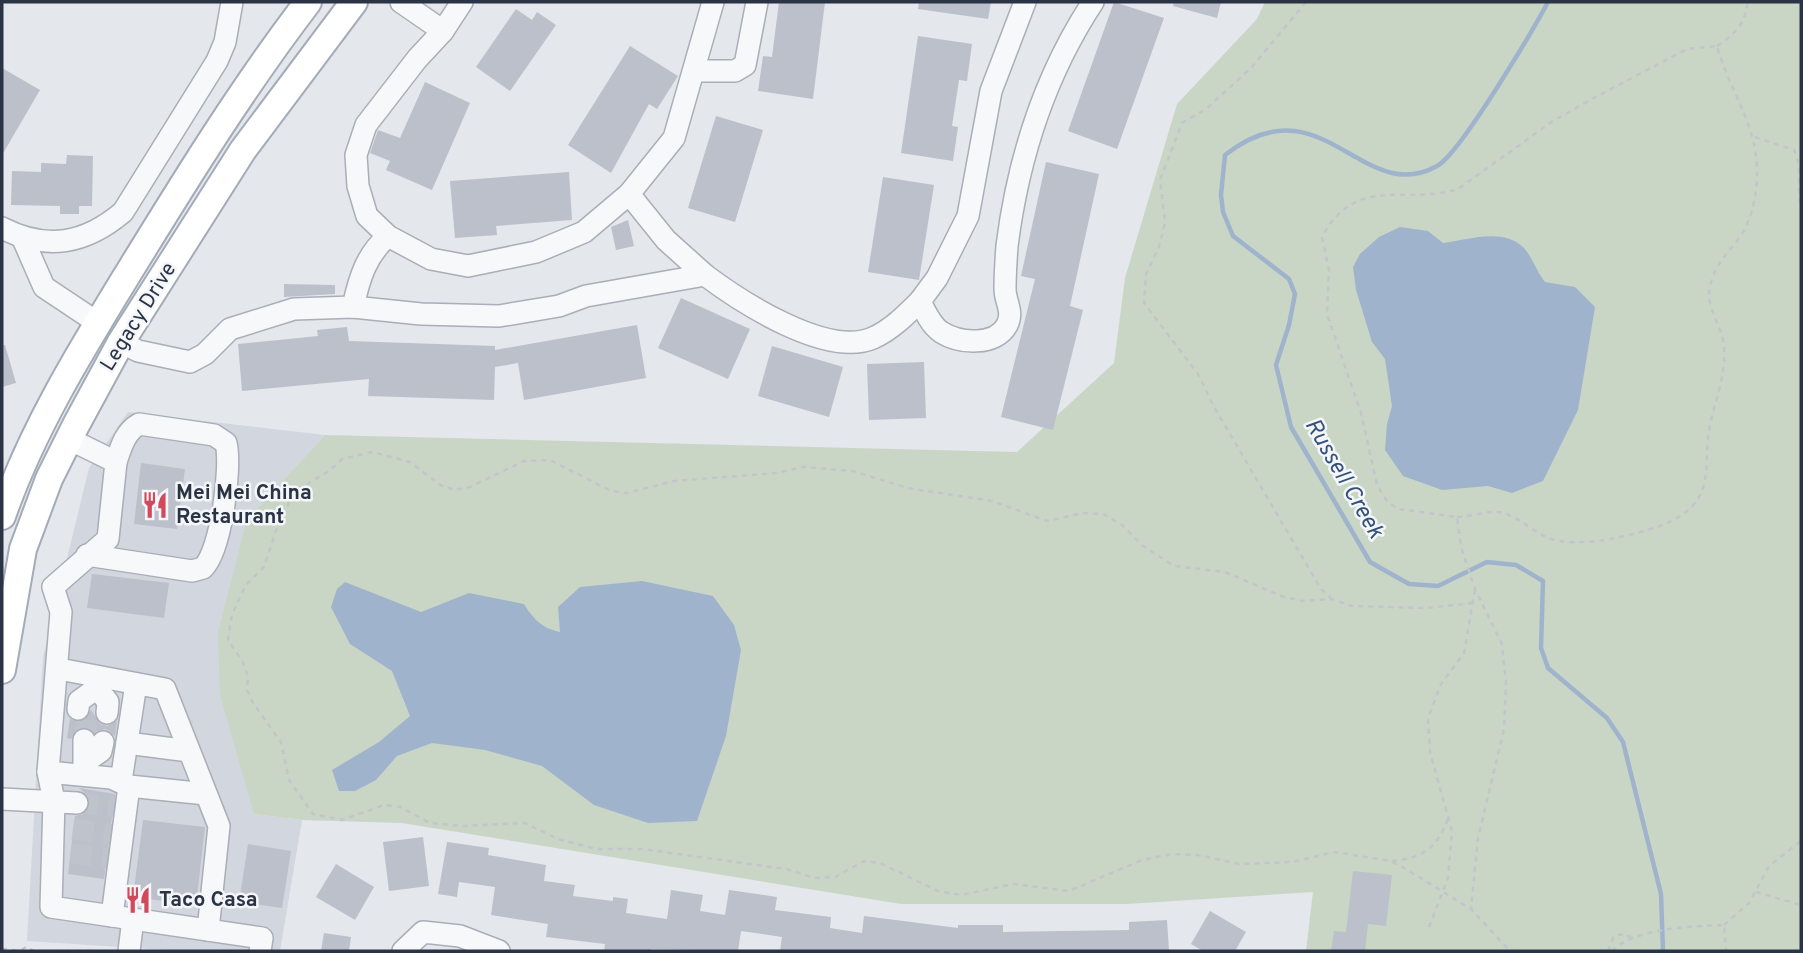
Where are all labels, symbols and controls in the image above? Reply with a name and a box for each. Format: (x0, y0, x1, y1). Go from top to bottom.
street label: Legacy Drive (95, 258, 183, 376)
water label: Russell Creek (1297, 414, 1389, 545)
place label: Mei Mei China Restaurant (176, 480, 312, 531)
restaurant icon: Mei Mei China Restaurant (140, 490, 170, 520)
restaurant icon: Taco Casa (123, 885, 153, 915)
place label: Taco Casa (159, 887, 258, 914)

